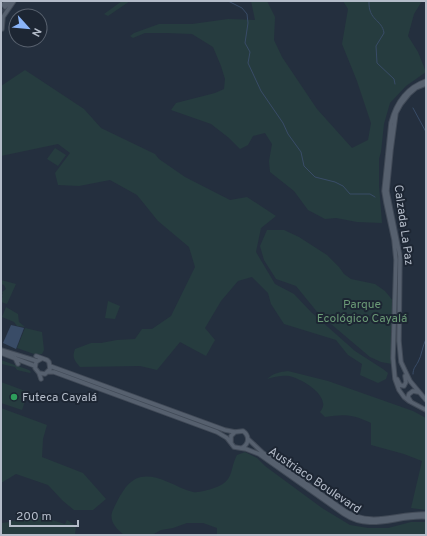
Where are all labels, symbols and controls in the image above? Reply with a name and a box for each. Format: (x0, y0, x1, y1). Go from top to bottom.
north arrow (8, 8, 48, 48)
text: N (28, 25, 44, 39)
street label: Calzada La Paz (389, 184, 417, 266)
park label: Parque Ecológico Cayalá (317, 297, 407, 327)
place label: Futeca Cayalá (22, 390, 97, 406)
marker: Futeca Cayalá (9, 392, 19, 402)
street label: Austriaco Boulevard (265, 444, 364, 518)
scale bar (10, 502, 78, 528)
text: 200 m (16, 509, 52, 525)

